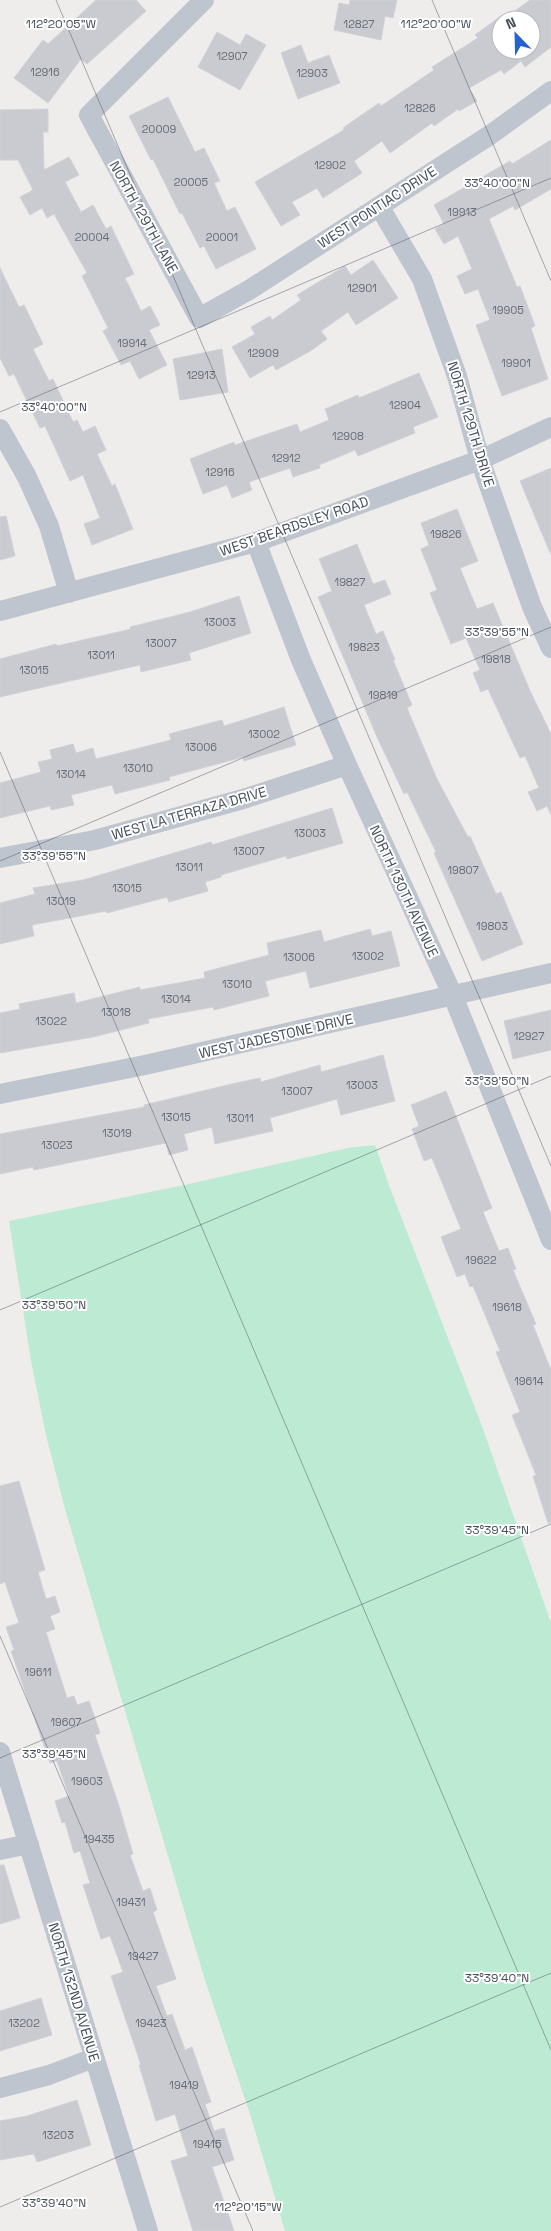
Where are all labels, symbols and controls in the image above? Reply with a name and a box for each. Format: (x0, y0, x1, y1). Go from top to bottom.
north arrow (491, 10, 541, 60)
text: N (503, 13, 519, 33)
text: 112°20'05"W (26, 16, 97, 32)
text: 112°20'00"W (401, 16, 472, 32)
house number: 12827 (344, 17, 374, 31)
house number: 12907 (217, 49, 248, 63)
house number: 12916 (30, 65, 60, 79)
house number: 12903 (296, 66, 328, 80)
house number: 12826 (404, 101, 436, 115)
house number: 20009 (142, 122, 177, 136)
street label: NORTH 129TH LANE (106, 158, 182, 276)
house number: 12902 (314, 158, 346, 172)
street label: WEST PONTIAC DRIVE (314, 162, 440, 252)
house number: 20005 (174, 175, 209, 189)
text: 33°40'00"N (464, 175, 530, 191)
house number: 19913 (447, 205, 477, 219)
house number: 20004 (75, 230, 109, 244)
house number: 20001 (206, 230, 238, 244)
house number: 12901 (347, 281, 377, 295)
house number: 19905 (492, 303, 524, 317)
house number: 19914 (117, 336, 147, 350)
house number: 12909 (247, 346, 279, 360)
house number: 19901 (501, 356, 531, 370)
street label: NORTH 129TH DRIVE (443, 359, 499, 489)
house number: 12913 (186, 368, 216, 382)
house number: 12904 (389, 398, 421, 412)
text: 33°40'00"N (21, 399, 87, 415)
house number: 12908 (332, 429, 364, 443)
house number: 12912 (271, 451, 301, 465)
house number: 12916 (205, 465, 235, 479)
street label: WEST BEARDSLEY ROAD (217, 492, 371, 560)
house number: 19826 (430, 527, 462, 541)
house number: 19827 (335, 575, 365, 589)
house number: 13003 (204, 615, 236, 629)
text: 33°39'55"N (465, 624, 529, 640)
house number: 13007 (145, 636, 177, 650)
house number: 19823 (348, 640, 380, 654)
house number: 13011 (87, 648, 115, 662)
house number: 19818 (481, 652, 511, 666)
house number: 13015 (19, 663, 49, 677)
house number: 19819 (368, 688, 398, 702)
house number: 13002 (248, 727, 280, 741)
house number: 13006 (185, 740, 217, 754)
house number: 13010 (123, 761, 153, 775)
house number: 13014 (56, 767, 86, 781)
street label: WEST LA TERRAZA DRIVE (109, 782, 269, 844)
street label: NORTH 130TH AVENUE (365, 822, 443, 960)
house number: 13003 (294, 826, 326, 840)
house number: 13007 (233, 844, 265, 858)
text: 33°39'55"N (22, 848, 86, 864)
house number: 13011 (175, 860, 203, 874)
house number: 19807 (447, 863, 479, 877)
house number: 13015 (112, 881, 142, 895)
house number: 13019 (46, 894, 76, 908)
house number: 19803 (476, 919, 508, 933)
house number: 13002 (352, 949, 384, 963)
house number: 13006 (283, 950, 315, 964)
house number: 13010 (222, 977, 252, 991)
house number: 13014 (161, 992, 191, 1006)
house number: 13018 (101, 1005, 131, 1019)
street label: WEST JADESTONE DRIVE (197, 1009, 355, 1063)
house number: 13022 (35, 1014, 67, 1028)
house number: 12927 (514, 1029, 544, 1043)
text: 33°39'50"N (465, 1073, 529, 1089)
house number: 13003 (346, 1078, 378, 1092)
house number: 13007 (281, 1084, 313, 1098)
house number: 13015 (161, 1110, 191, 1124)
house number: 13011 (226, 1111, 254, 1125)
house number: 13019 (102, 1126, 132, 1140)
house number: 13023 (41, 1138, 73, 1152)
house number: 19622 (465, 1253, 497, 1267)
text: 33°39'50"N (22, 1297, 86, 1313)
house number: 19618 (492, 1300, 522, 1314)
house number: 19614 (514, 1374, 544, 1388)
text: 33°39'45"N (465, 1522, 529, 1538)
house number: 19611 (24, 1665, 52, 1679)
house number: 19607 (50, 1715, 82, 1729)
text: 33°39'45"N (22, 1746, 86, 1762)
house number: 19603 (71, 1774, 103, 1788)
house number: 19435 (83, 1832, 115, 1846)
house number: 19431 (116, 1895, 146, 1909)
street label: NORTH 132ND AVENUE (44, 1920, 104, 2064)
house number: 19427 (128, 1949, 158, 1963)
text: 33°39'40"N (465, 1970, 529, 1986)
house number: 13202 (8, 2016, 40, 2030)
house number: 19423 (135, 2016, 167, 2030)
house number: 19419 (169, 2078, 199, 2092)
house number: 13203 (42, 2128, 74, 2142)
house number: 19415 (192, 2137, 222, 2151)
text: 33°39'40"N (22, 2195, 86, 2211)
text: 112°20'15"W (214, 2199, 282, 2215)

